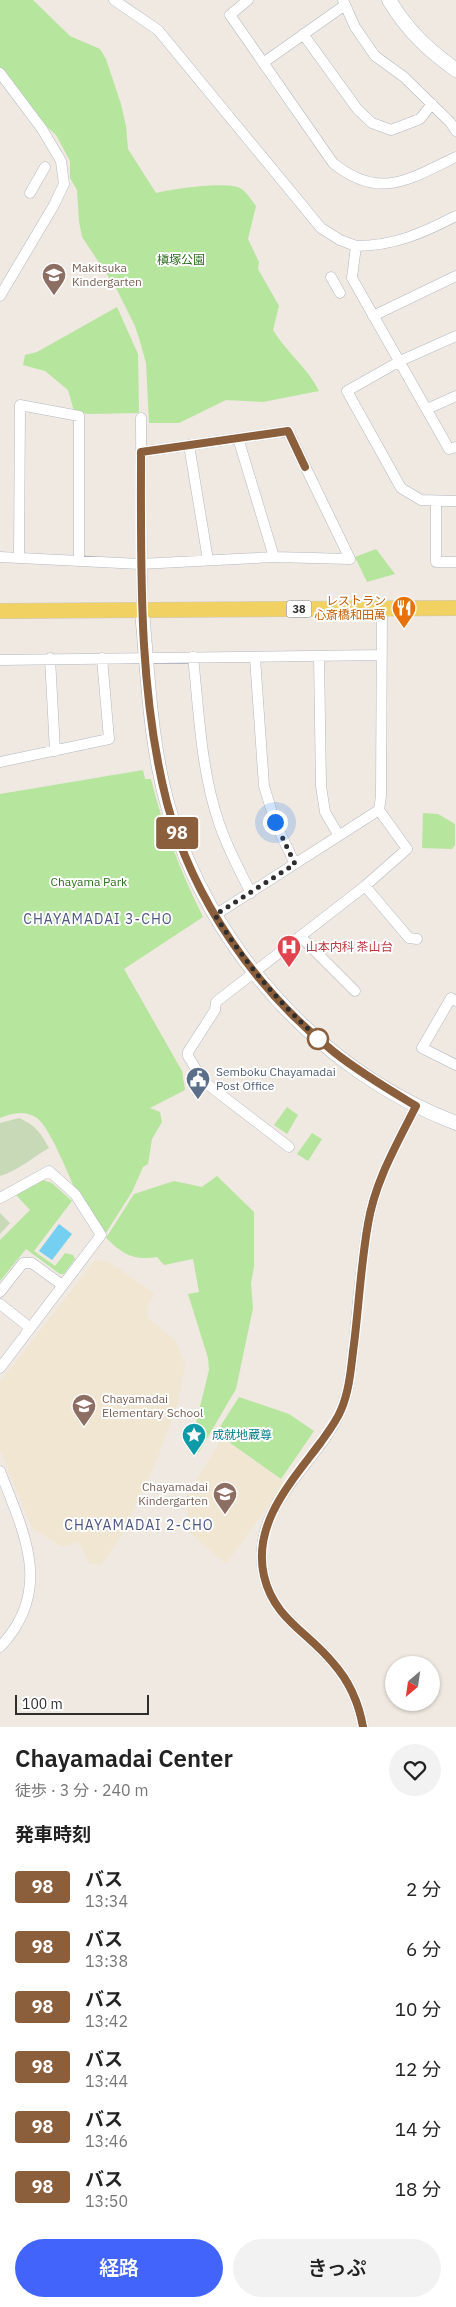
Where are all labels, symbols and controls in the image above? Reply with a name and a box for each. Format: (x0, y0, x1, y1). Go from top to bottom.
park label: 槇塚公園 (157, 252, 205, 267)
place label: Makitsuka Kindergarten (72, 260, 142, 289)
school or university icon: Makitsuka Kindergarten (41, 262, 67, 296)
place label: レストラン 心斎橋和田萬 (314, 593, 386, 622)
restaurant icon: レストラン 心斎橋和田萬 (391, 595, 417, 629)
road number: 38 (286, 600, 312, 618)
your location (263, 810, 288, 835)
line badge: 98 (154, 817, 200, 849)
text: 98 (166, 821, 188, 844)
park label: Chayama Park (51, 874, 128, 889)
district label: CHAYAMADAI 3-CHO (23, 910, 173, 928)
hospital icon: 山本内科 茶山台 (276, 934, 302, 968)
place label: 山本内科 茶山台 (306, 939, 393, 954)
unlabelled marker (307, 1028, 329, 1050)
place label: Semboku Chayamadai Post Office (216, 1064, 336, 1093)
public building icon: Semboku Chayamadai Post Office (185, 1066, 211, 1100)
place label: Chayamadai Elementary School (102, 1391, 203, 1420)
school or university icon: Chayamadai Elementary School (71, 1393, 97, 1427)
place icon: 成就地蔵尊 (181, 1422, 207, 1456)
place label: 成就地蔵尊 (212, 1427, 272, 1442)
place label: Chayamadai Kindergarten (138, 1479, 208, 1508)
school or university icon: Chayamadai Kindergarten (212, 1481, 238, 1515)
district label: CHAYAMADAI 2-CHO (64, 1516, 214, 1534)
north arrow (385, 1656, 440, 1711)
map controls (385, 1656, 440, 1711)
scale bar (15, 1692, 149, 1715)
text: 100 m (22, 1695, 63, 1713)
text: Chayamadai Center (15, 1742, 233, 1774)
button: heart (389, 1744, 441, 1796)
text: 徒歩 · 3 分 · 240 m (15, 1780, 148, 1800)
text: 発車時刻 (15, 1822, 91, 1846)
text: バス (85, 1867, 123, 1891)
text: 98 (32, 1875, 53, 1898)
text: 2 分 (406, 1877, 441, 1901)
text: 13:34 (85, 1891, 128, 1911)
text: バス (85, 1927, 123, 1951)
text: 98 (32, 1935, 53, 1958)
text: 6 分 (406, 1937, 441, 1961)
text: 13:38 (85, 1951, 128, 1971)
text: バス (85, 1987, 123, 2011)
text: 98 (32, 1995, 53, 2018)
text: 10 分 (395, 1997, 441, 2021)
text: 13:42 (85, 2011, 128, 2031)
text: バス (85, 2047, 123, 2071)
text: 98 (32, 2055, 53, 2078)
text: 12 分 (395, 2057, 441, 2081)
text: 13:44 (85, 2071, 128, 2091)
text: バス (85, 2107, 123, 2131)
text: 98 (32, 2115, 53, 2138)
text: 14 分 (395, 2117, 441, 2141)
text: 13:46 (85, 2131, 128, 2151)
text: バス (85, 2167, 123, 2191)
text: 98 (32, 2175, 53, 2198)
text: 18 分 (395, 2177, 441, 2201)
text: 13:50 (85, 2191, 128, 2211)
button: 経路 (15, 2239, 223, 2297)
button: きっぷ (233, 2239, 441, 2297)

